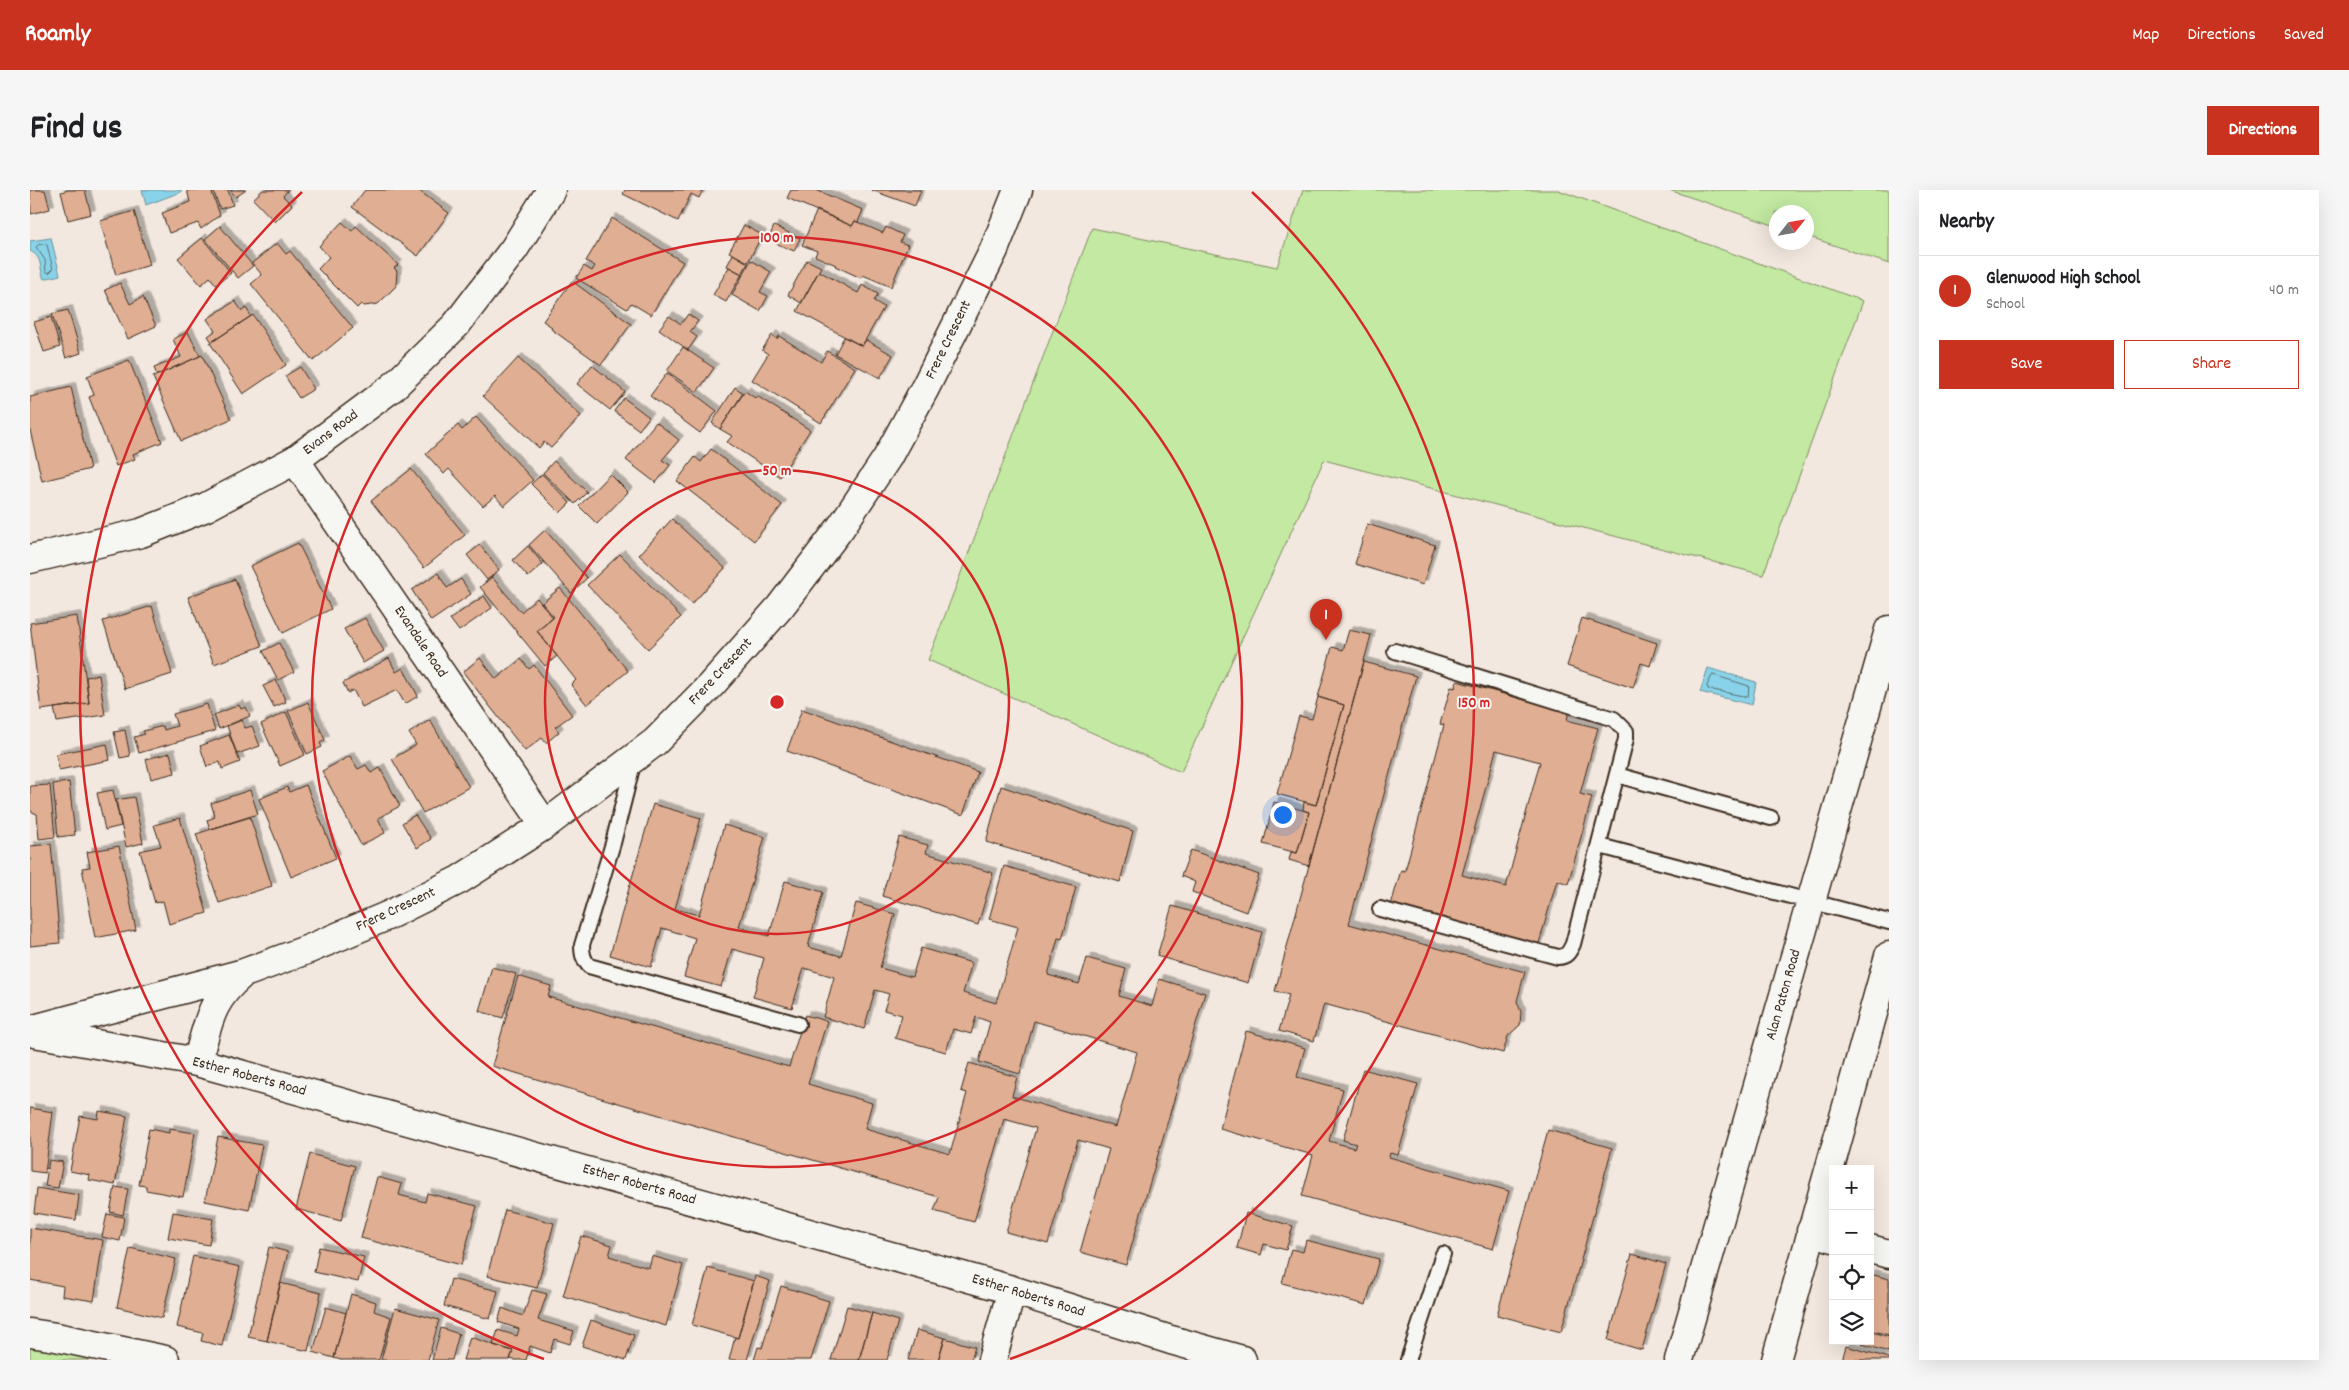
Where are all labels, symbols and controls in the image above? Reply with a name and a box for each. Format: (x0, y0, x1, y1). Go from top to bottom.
text: Roamly (25, 18, 91, 52)
text: Map (2132, 23, 2159, 48)
text: Directions (2187, 23, 2256, 48)
text: Saved (2284, 23, 2324, 48)
text: Find us (30, 105, 122, 155)
button: Directions (2207, 106, 2319, 155)
north arrow (1769, 205, 1814, 250)
text: Nearby (1939, 208, 1994, 238)
text: 100 m (760, 228, 794, 250)
text: Glenwood High School (1986, 266, 2140, 293)
text: 1 (1953, 279, 1957, 302)
text: 40 m (2269, 279, 2299, 302)
text: School (1986, 293, 2025, 316)
street label: Frere Crescent (920, 296, 978, 383)
button: Save (1939, 340, 2114, 389)
button: Share (2124, 340, 2299, 389)
street label: Evans Road (298, 405, 364, 461)
text: 50 m (763, 461, 791, 483)
pin: 1 (1310, 599, 1342, 640)
street label: Evandale Road (388, 602, 452, 682)
street label: Frere Crescent (684, 633, 758, 711)
centre of rings (768, 693, 786, 711)
text: 150 m (1458, 693, 1490, 715)
your location (1270, 802, 1296, 828)
street label: Frere Crescent (353, 882, 440, 938)
street label: Alan Paton Road (1761, 947, 1807, 1043)
street label: Esther Roberts Road (190, 1051, 308, 1103)
street label: Esther Roberts Road (580, 1158, 698, 1212)
map controls (1829, 1165, 1874, 1345)
button: + (1829, 1165, 1874, 1210)
button: − (1829, 1210, 1874, 1255)
button: locate (1829, 1255, 1874, 1300)
street label: Esther Roberts Road (969, 1268, 1087, 1324)
button: layers (1829, 1300, 1874, 1345)

